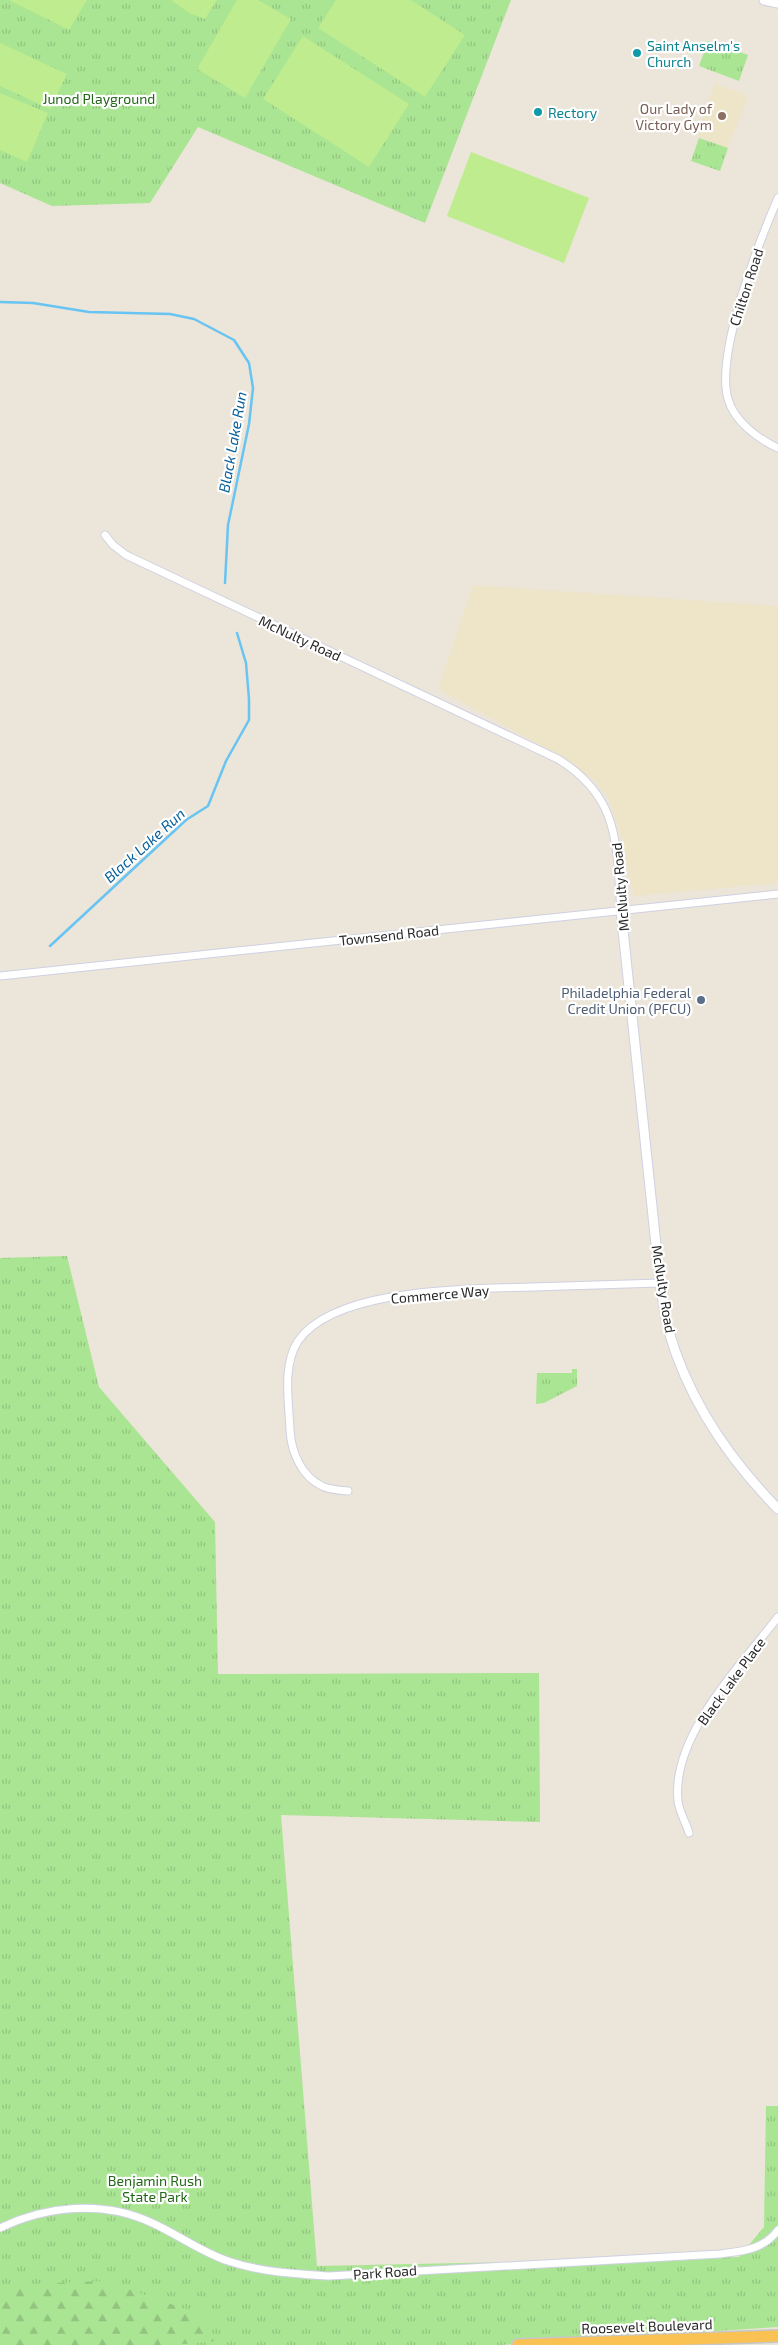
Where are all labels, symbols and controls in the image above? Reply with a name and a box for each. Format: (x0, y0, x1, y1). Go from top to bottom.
place label: Saint Anselm's Church (647, 37, 740, 70)
marker: Saint Anselm's Church (631, 47, 643, 59)
park label: Junod Playground (43, 90, 155, 107)
place label: Our Lady of Victory Gym (636, 100, 713, 133)
place label: Rectory (548, 104, 598, 121)
marker: Rectory (532, 106, 544, 118)
marker: Our Lady of Victory Gym (716, 110, 728, 122)
street label: Chilton Road (725, 246, 767, 328)
water label: Black Lake Run (214, 390, 250, 494)
street label: McNulty Road (256, 612, 344, 664)
water label: Black Lake Run (100, 804, 188, 886)
street label: McNulty Road (608, 842, 632, 932)
street label: Townsend Road (338, 921, 440, 949)
place label: Philadelphia Federal Credit Union (PFCU) (561, 984, 692, 1017)
marker: Philadelphia Federal Credit Union (PFCU) (695, 994, 707, 1006)
street label: McNulty Road (649, 1244, 679, 1334)
street label: Commerce Way (390, 1281, 491, 1307)
street label: Black Lake Place (693, 1634, 769, 1728)
park label: Benjamin Rush State Park (108, 2172, 202, 2205)
street label: Park Road (353, 2261, 417, 2283)
street label: Roosevelt Boulevard (581, 2315, 713, 2337)

